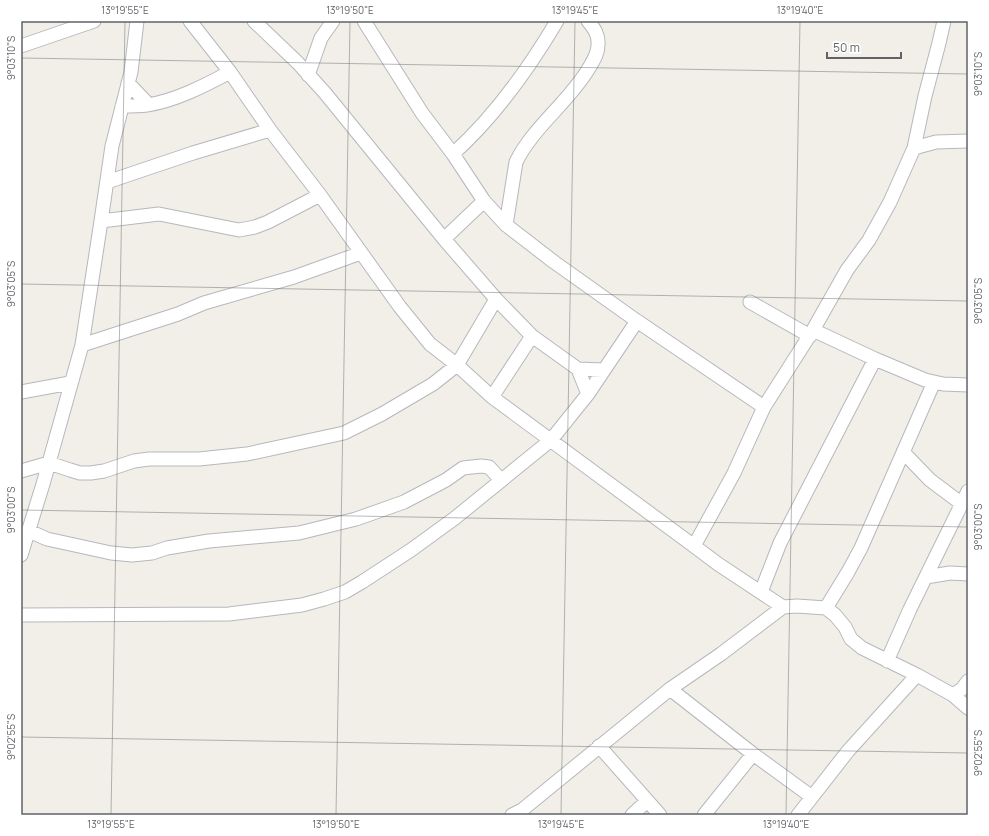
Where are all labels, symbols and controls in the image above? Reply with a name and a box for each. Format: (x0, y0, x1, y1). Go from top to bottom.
text: 13°19'55"E (101, 3, 149, 17)
text: 13°19'50"E (326, 3, 374, 17)
text: 13°19'45"E (552, 3, 598, 17)
text: 13°19'40"E (777, 3, 824, 17)
scale bar (827, 34, 901, 60)
text: 9°03'10"S (4, 36, 18, 80)
text: 50 m (833, 39, 860, 56)
text: 9°03'10"S (971, 52, 985, 96)
text: 9°03'05"S (4, 261, 18, 307)
text: 9°03'05"S (971, 278, 985, 324)
text: 9°03'00"S (4, 487, 18, 533)
text: 9°03'00"S (971, 504, 985, 550)
text: 9°02'55"S (4, 714, 18, 760)
text: 9°02'55"S (971, 730, 985, 776)
text: 13°19'55"E (87, 817, 135, 831)
text: 13°19'50"E (312, 817, 360, 831)
text: 13°19'45"E (538, 817, 584, 831)
text: 13°19'40"E (763, 817, 810, 831)

